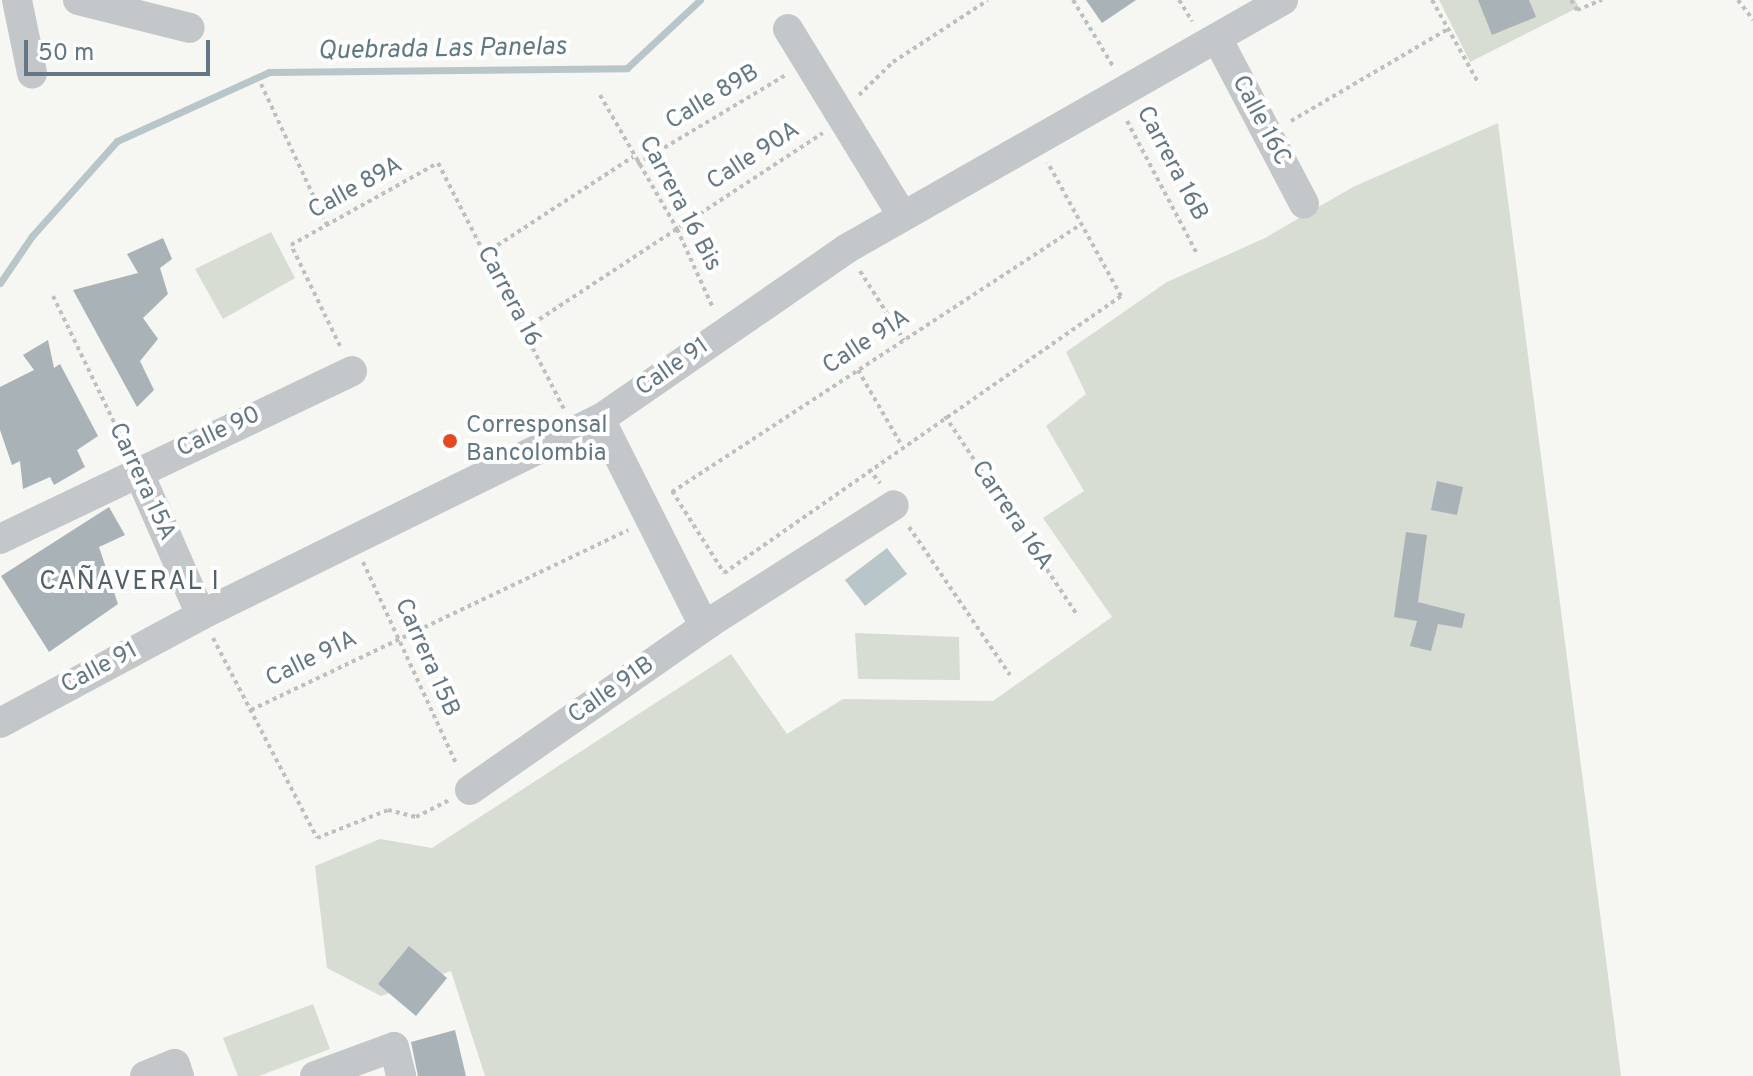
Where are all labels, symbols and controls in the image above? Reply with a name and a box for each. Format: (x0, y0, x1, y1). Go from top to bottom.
scale bar (28, 24, 214, 74)
water label: Quebrada Las Panelas (317, 32, 567, 68)
text: 50 m (38, 39, 94, 69)
street label: Calle 89B (661, 59, 765, 137)
street label: Calle 16C (1224, 71, 1296, 171)
street label: Carrera 16B (1129, 102, 1213, 226)
street label: Calle 90A (702, 116, 806, 198)
street label: Carrera 16 Bis (631, 132, 727, 276)
street label: Calle 89A (304, 151, 408, 227)
street label: Carrera 16 (469, 242, 547, 352)
street label: Calle 91A (818, 304, 916, 382)
street label: Calle 91 (631, 333, 715, 403)
street label: Calle 90 (173, 401, 265, 465)
place label: Corresponsal Bancolombia (466, 413, 607, 469)
street label: Carrera 15A (101, 419, 181, 545)
marker: Corresponsal Bancolombia (441, 432, 459, 450)
street label: Carrera 16A (964, 456, 1058, 576)
district label: CAÑAVERAL I (39, 567, 221, 599)
street label: Carrera 15B (387, 594, 465, 722)
street label: Calle 91A (262, 626, 362, 694)
street label: Calle 91 (57, 637, 143, 701)
street label: Calle 91B (564, 651, 660, 731)

